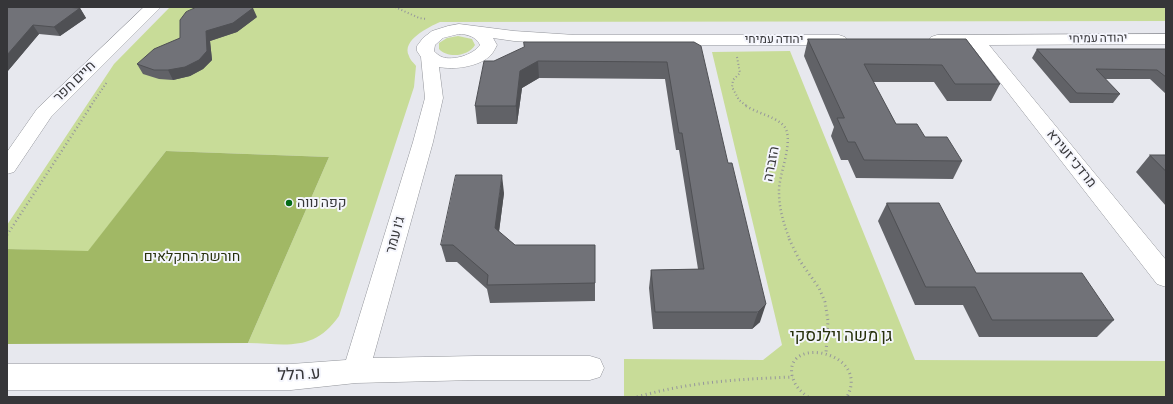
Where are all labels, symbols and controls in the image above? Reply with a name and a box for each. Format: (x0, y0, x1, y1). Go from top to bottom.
street label: יהודה עמיחי (1069, 31, 1127, 47)
street label: יהודה עמיחי (745, 33, 803, 47)
street label: חיים חפר (50, 58, 100, 106)
street label: מרדכי זעירא (1042, 126, 1100, 192)
street label: הזברה (760, 145, 784, 183)
place label: קפה נווה (297, 195, 346, 211)
marker: קפה נווה (284, 198, 294, 208)
street label: ג'ו עמר (383, 215, 409, 255)
park label: חורשת החקלאים (144, 249, 240, 265)
park label: גן משה וילנסקי (790, 327, 892, 347)
street label: ע. הלל (277, 364, 321, 386)

